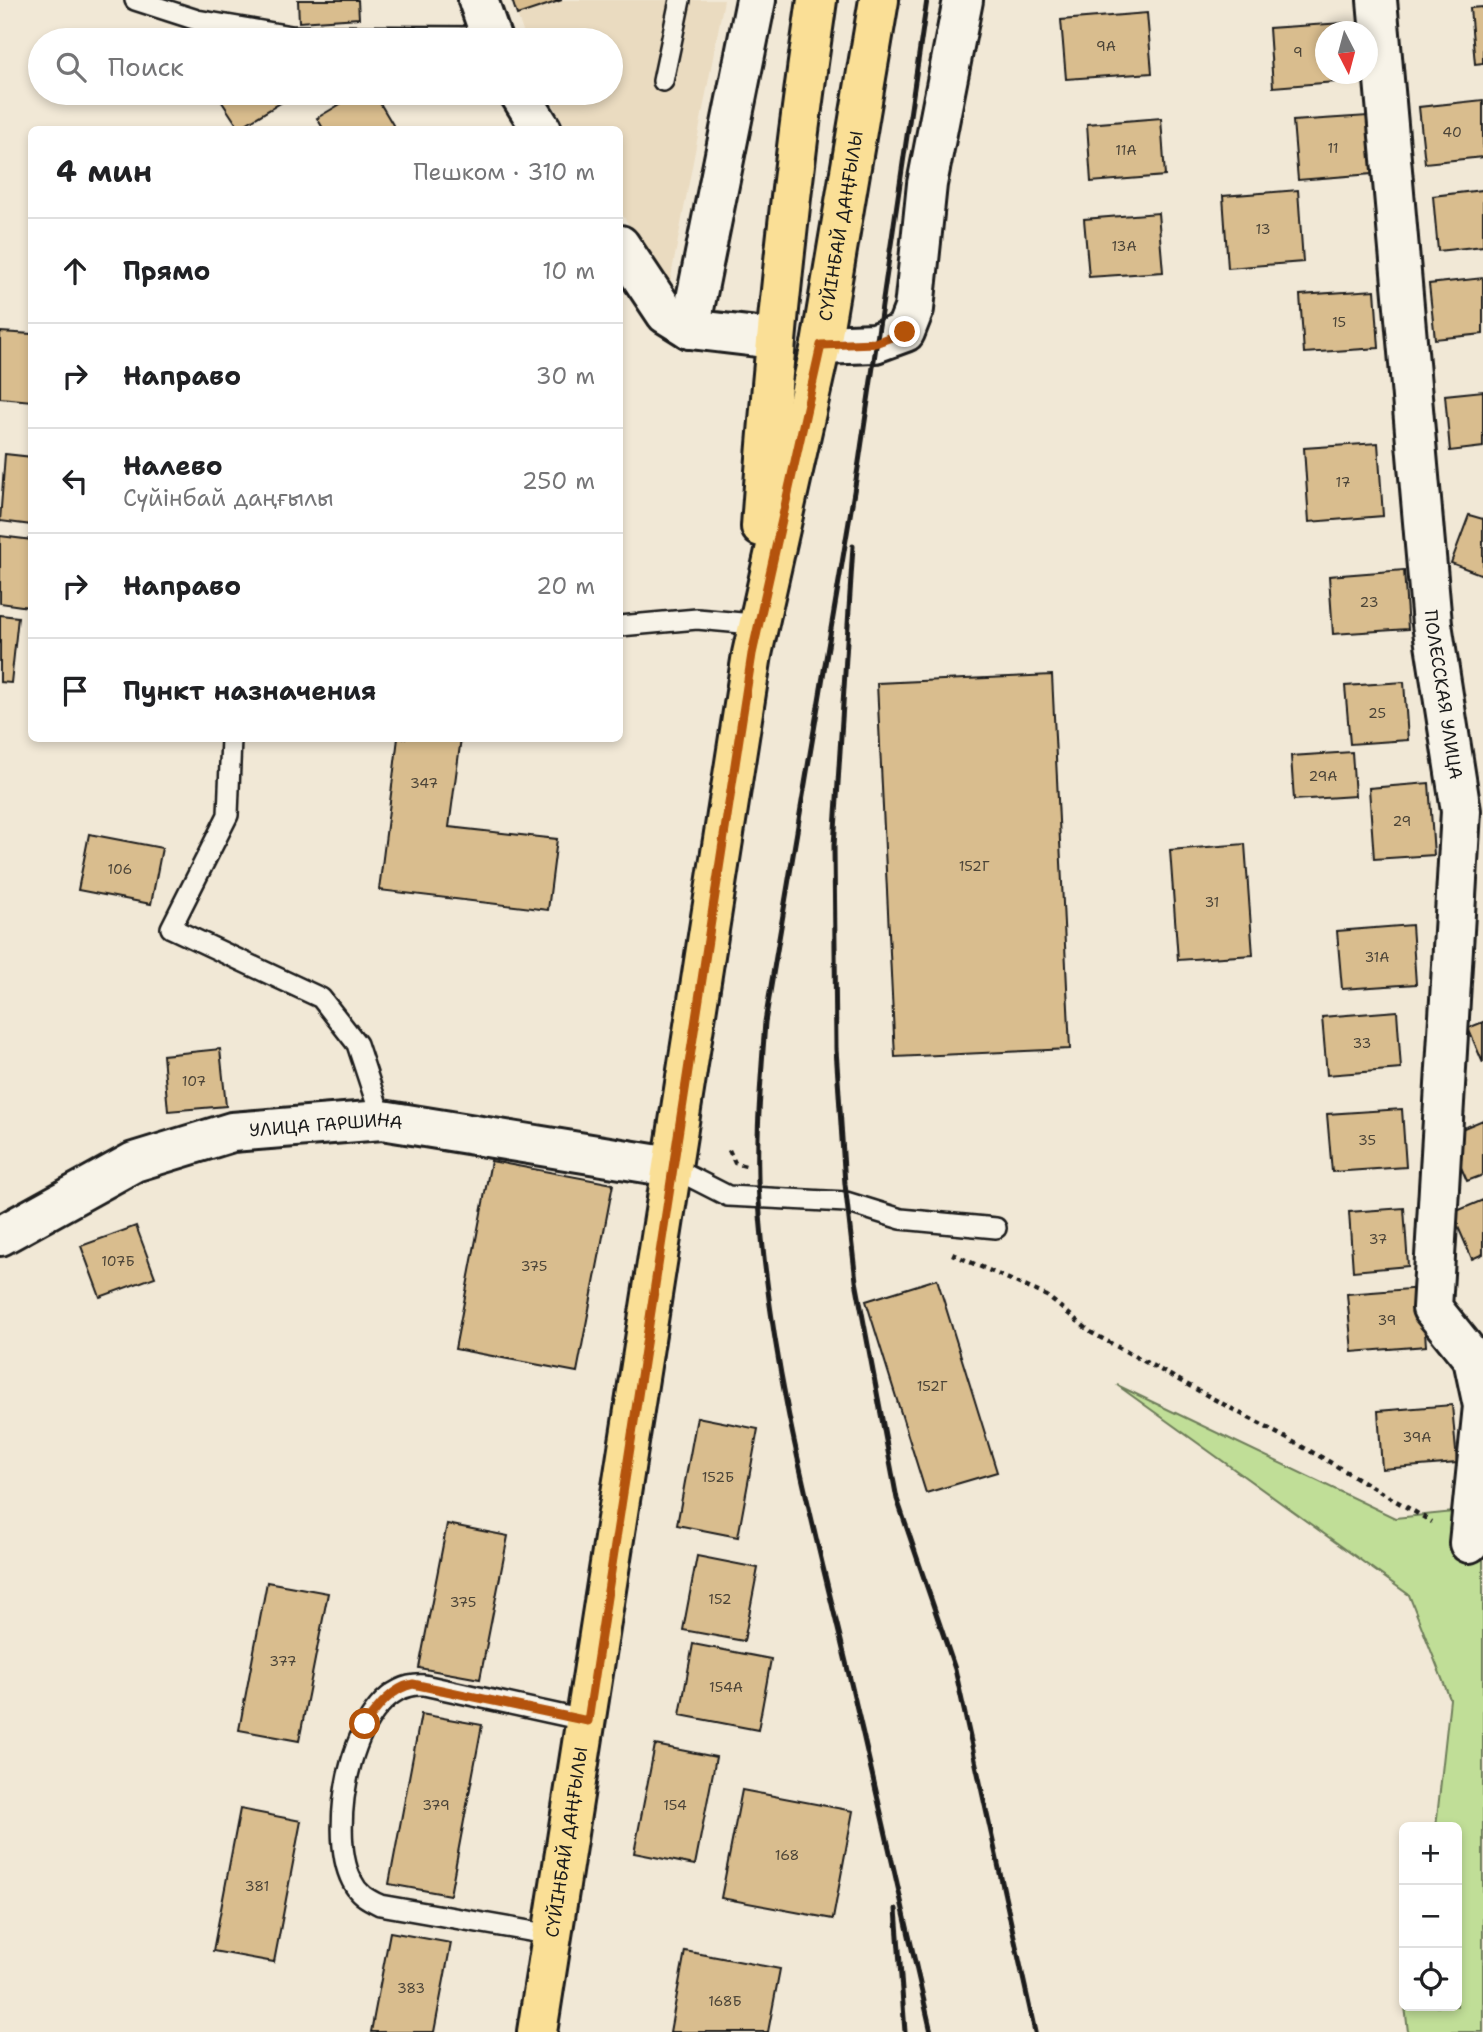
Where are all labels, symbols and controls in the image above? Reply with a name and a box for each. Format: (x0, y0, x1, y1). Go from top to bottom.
north arrow (1315, 21, 1378, 84)
search box (28, 28, 623, 105)
house number: 9А (1096, 37, 1116, 55)
house number: 9 (1293, 43, 1303, 61)
icon: search (52, 48, 90, 86)
text: Поиск (108, 49, 184, 84)
house number: 40 (1442, 123, 1462, 141)
street label: СҮЙІНБАЙ ДАҢҒЫЛЫ (813, 129, 869, 323)
house number: 11 (1327, 139, 1339, 157)
house number: 11А (1115, 141, 1137, 159)
text: 4 мин (56, 151, 152, 192)
text: Пешком · 310 m (413, 157, 595, 187)
house number: 13 (1256, 220, 1270, 238)
house number: 13А (1111, 237, 1137, 255)
icon: ahead (56, 252, 94, 290)
text: Прямо (123, 253, 211, 288)
text: 10 m (542, 256, 595, 286)
house number: 15 (1332, 313, 1346, 331)
route end (889, 316, 920, 347)
icon: right (56, 357, 94, 395)
text: Направо (123, 358, 241, 393)
text: 30 m (536, 361, 595, 391)
text: Налево (123, 448, 223, 483)
icon: left (56, 462, 94, 500)
text: 250 m (522, 466, 595, 496)
house number: 17 (1336, 473, 1350, 491)
text: Сүйінбай даңғылы (123, 483, 334, 513)
icon: right (56, 567, 94, 605)
text: Направо (123, 568, 241, 603)
text: 20 m (536, 571, 595, 601)
house number: 23 (1360, 593, 1378, 611)
street label: ПОЛЕССКАЯ УЛИЦА (1419, 609, 1468, 781)
icon: arrive (56, 672, 94, 710)
text: Пункт назначения (123, 673, 376, 708)
house number: 25 (1368, 704, 1386, 722)
house number: 29А (1308, 767, 1338, 785)
house number: 347 (410, 774, 438, 792)
house number: 29 (1393, 812, 1411, 830)
house number: 152Г (959, 857, 990, 875)
house number: 106 (108, 860, 132, 878)
house number: 31 (1205, 893, 1219, 911)
house number: 31А (1364, 948, 1390, 966)
house number: 33 (1353, 1034, 1371, 1052)
house number: 107 (182, 1072, 206, 1090)
street label: УЛИЦА ГАРШИНА (248, 1107, 405, 1143)
house number: 35 (1358, 1131, 1376, 1149)
house number: 37 (1369, 1230, 1387, 1248)
house number: 107Б (101, 1252, 135, 1270)
house number: 375 (521, 1257, 547, 1275)
house number: 39 (1378, 1311, 1396, 1329)
house number: 152Г (917, 1377, 948, 1395)
house number: 39А (1402, 1428, 1432, 1446)
house number: 152Б (702, 1468, 734, 1486)
house number: 152 (708, 1590, 732, 1608)
house number: 375 (450, 1593, 476, 1611)
house number: 377 (269, 1652, 297, 1670)
house number: 154А (709, 1678, 743, 1696)
route start (349, 1708, 380, 1739)
street label: СҮЙІНБАЙ ДАҢҒЫЛЫ (540, 1745, 593, 1939)
house number: 379 (422, 1796, 450, 1814)
house number: 154 (663, 1796, 687, 1814)
map controls (1399, 1822, 1462, 2011)
button: + (1399, 1822, 1462, 1885)
house number: 168 (775, 1846, 799, 1864)
house number: 381 (245, 1877, 269, 1895)
button: − (1399, 1885, 1462, 1948)
button: locate (1399, 1948, 1462, 2011)
house number: 383 (397, 1979, 425, 1997)
house number: 168Б (708, 1992, 742, 2010)

